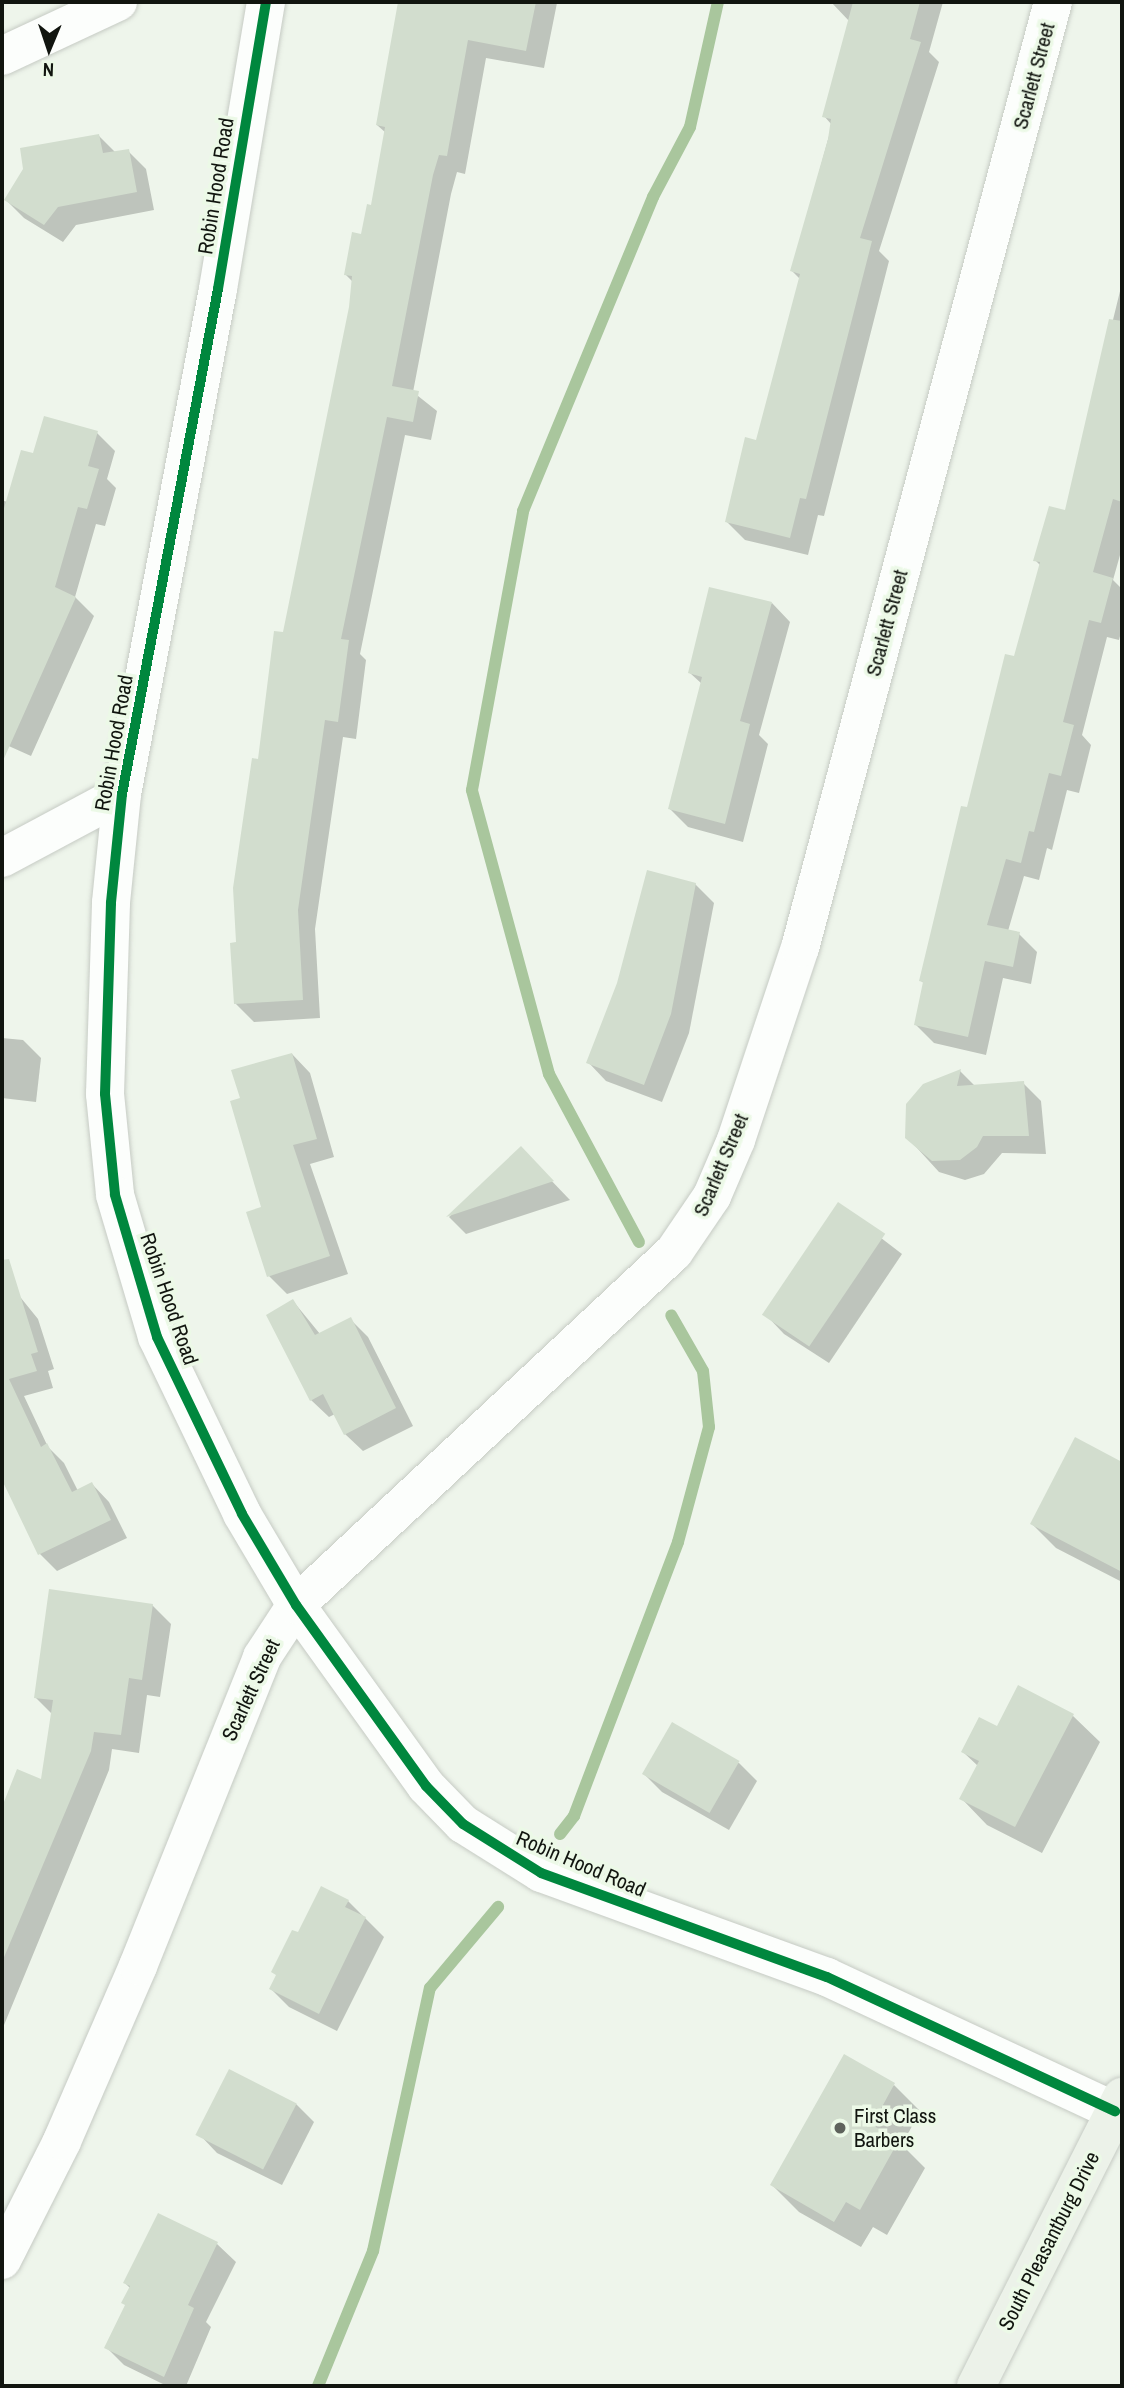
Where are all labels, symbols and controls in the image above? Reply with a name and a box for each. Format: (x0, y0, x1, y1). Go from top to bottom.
north arrow (14, 14, 84, 84)
street label: Scarlett Street (1008, 20, 1060, 132)
text: N (42, 57, 54, 83)
street label: Robin Hood Road (193, 116, 239, 256)
street label: Scarlett Street (861, 567, 913, 679)
street label: Robin Hood Road (90, 673, 138, 813)
street label: Scarlett Street (688, 1110, 754, 1220)
street label: Robin Hood Road (135, 1230, 203, 1368)
street label: Scarlett Street (217, 1635, 285, 1745)
street label: Robin Hood Road (513, 1825, 649, 1903)
place label: First Class Barbers (854, 2103, 936, 2153)
marker: First Class Barbers (832, 2120, 848, 2136)
street label: South Pleasantburg Drive (993, 2147, 1105, 2335)

